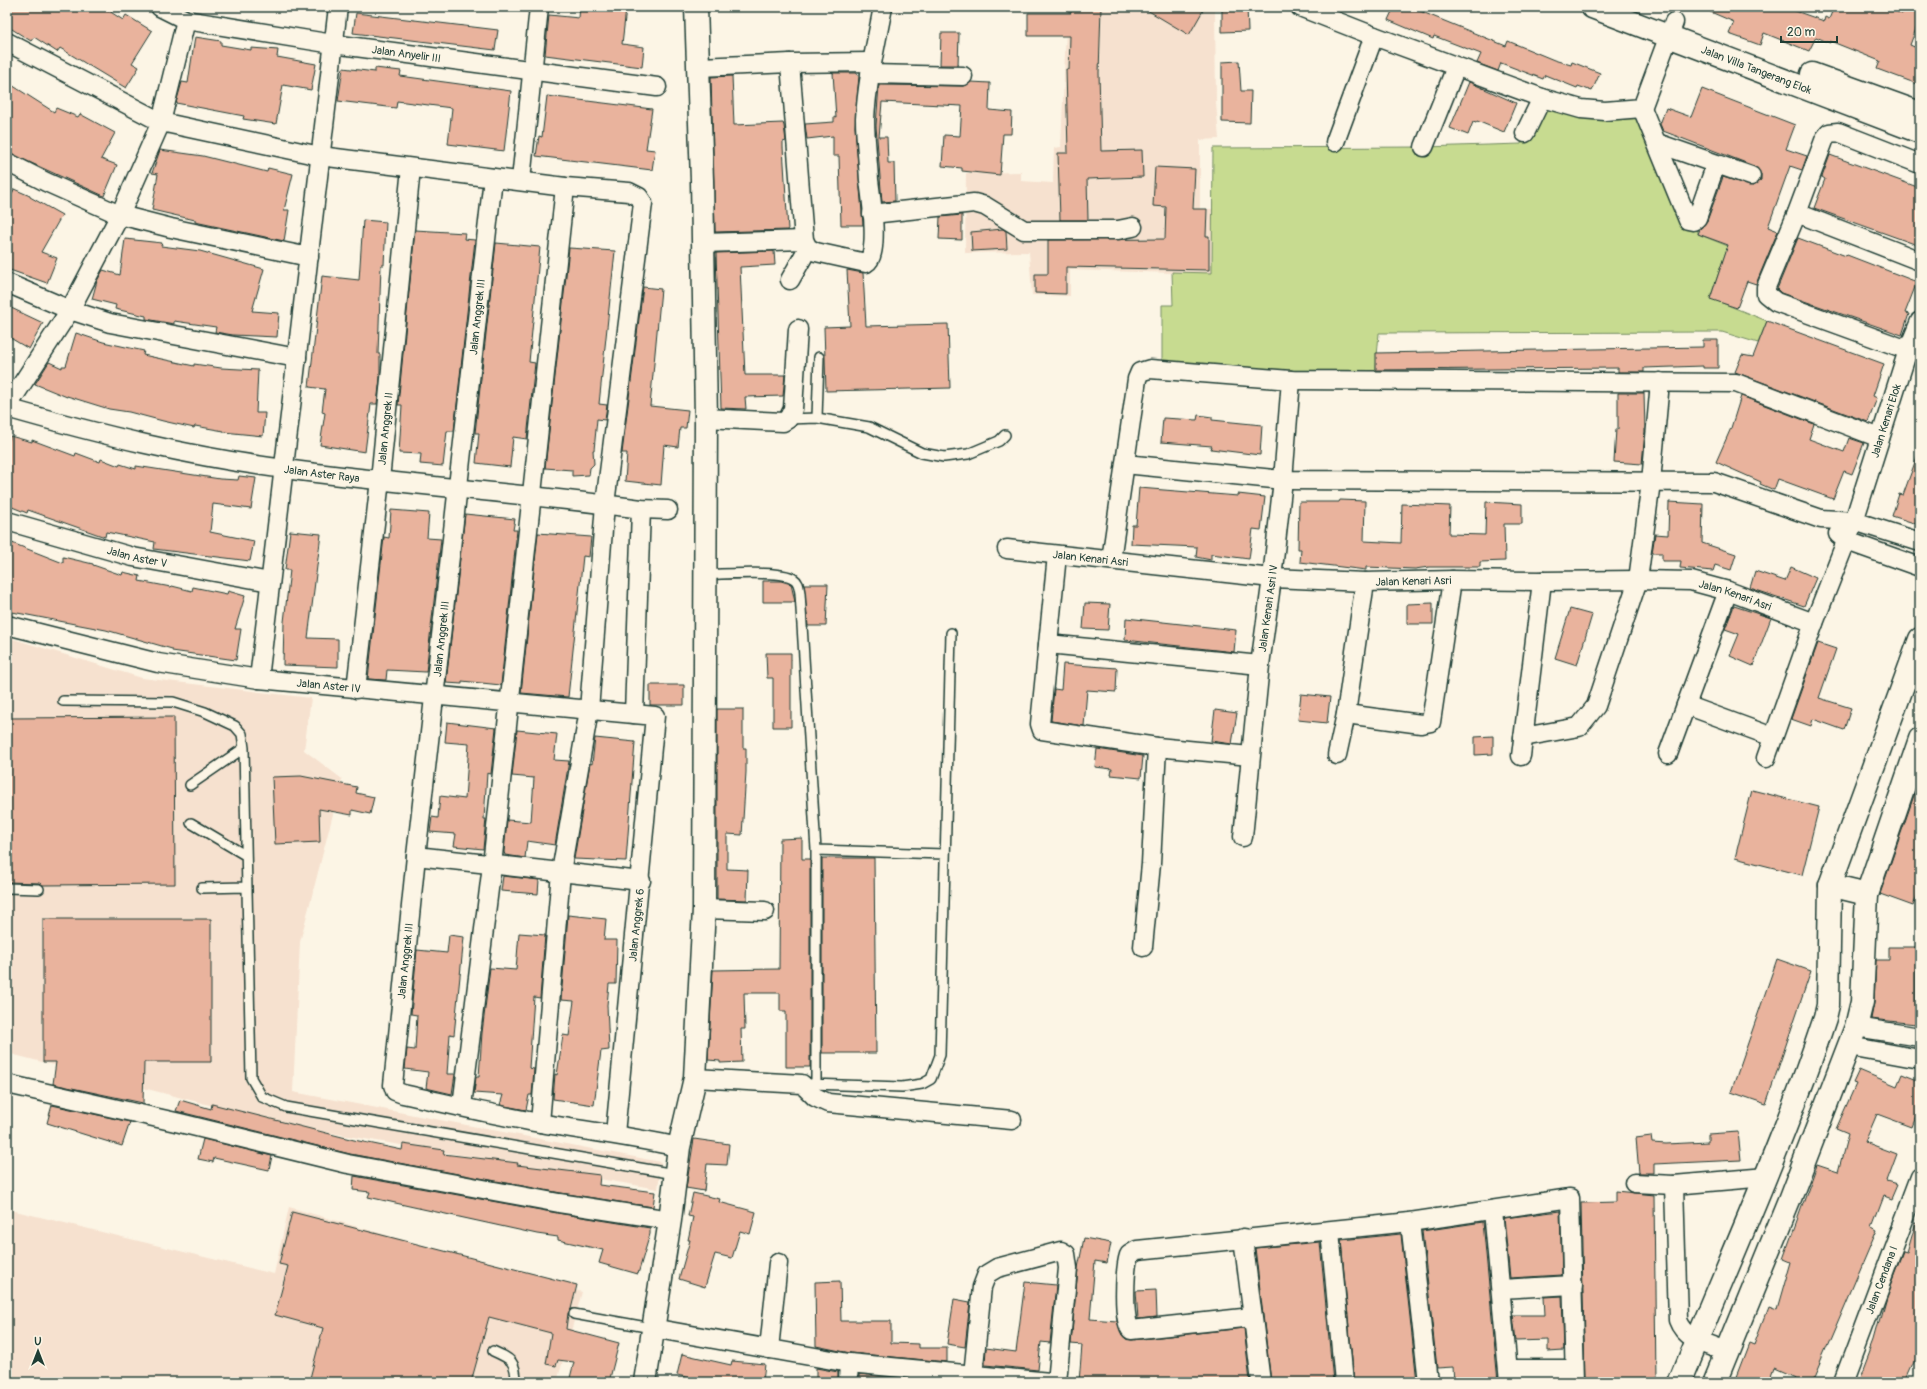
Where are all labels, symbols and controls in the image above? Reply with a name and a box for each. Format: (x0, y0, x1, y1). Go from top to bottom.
scale bar (1781, 18, 1837, 44)
text: 20 m (1787, 25, 1816, 40)
street label: Jalan Anyelir III (371, 43, 442, 65)
street label: Jalan Villa Tangerang Elok (1699, 43, 1814, 97)
street label: Jalan Anggrek III (467, 278, 488, 356)
street label: Jalan Kenari Elok (1868, 382, 1904, 459)
street label: Jalan Anggrek II (376, 392, 396, 466)
street label: Jalan Aster Raya (283, 463, 360, 485)
street label: Jalan Aster V (105, 544, 168, 570)
street label: Jalan Kenari Asri (1052, 548, 1129, 569)
street label: Jalan Kenari Asri IV (1256, 564, 1280, 653)
street label: Jalan Kenari Asri (1375, 574, 1451, 589)
street label: Jalan Kenari Asri (1697, 577, 1773, 614)
street label: Jalan Anggrek III (431, 600, 452, 678)
street label: Jalan Aster IV (296, 677, 361, 695)
street label: Jalan Anggrek 6 (626, 888, 647, 962)
street label: Jalan Anggrek III (395, 922, 416, 1000)
street label: Jalan Cendana I (1863, 1244, 1900, 1316)
north arrow (18, 1331, 58, 1371)
text: U (34, 1335, 42, 1348)

